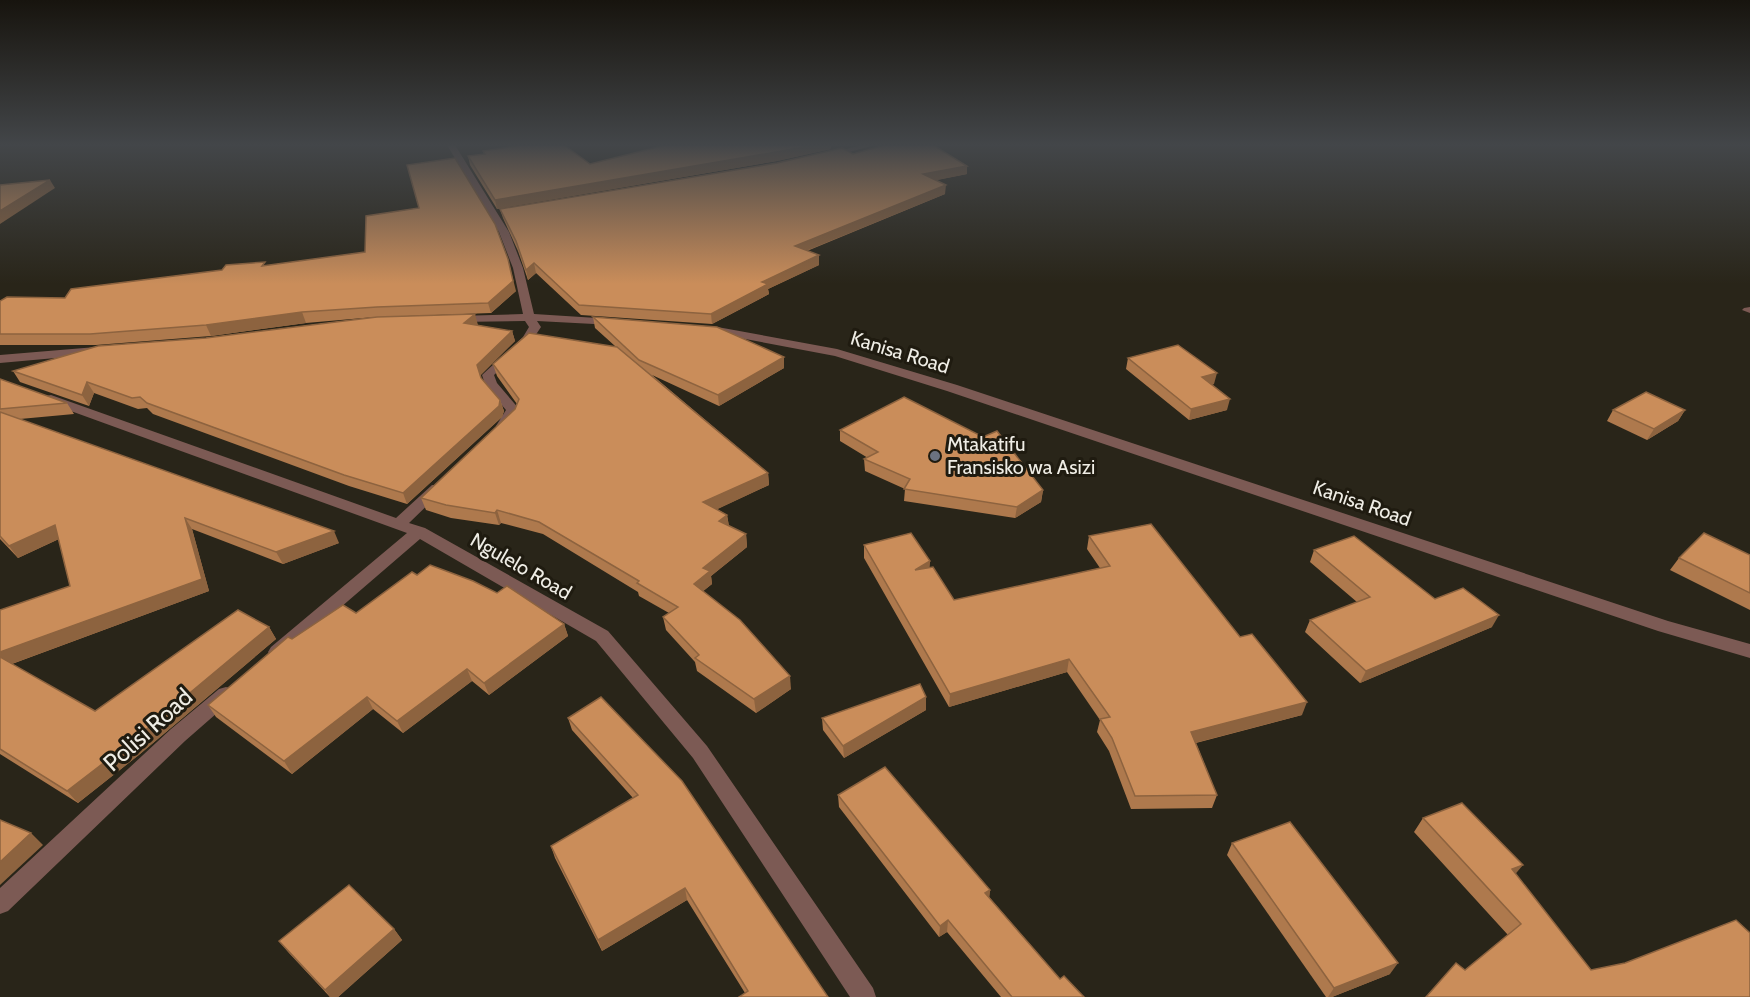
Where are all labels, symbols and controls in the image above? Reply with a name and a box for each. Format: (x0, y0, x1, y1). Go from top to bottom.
street label: Kanisa Road (848, 326, 952, 378)
place label: Mtakatifu Fransisko wa Asizi (947, 432, 1095, 479)
marker: Mtakatifu Fransisko wa Asizi (928, 449, 942, 463)
street label: Kanisa Road (1310, 475, 1414, 531)
street label: Ngulelo Road (466, 527, 576, 605)
street label: Polisi Road (97, 682, 198, 777)

